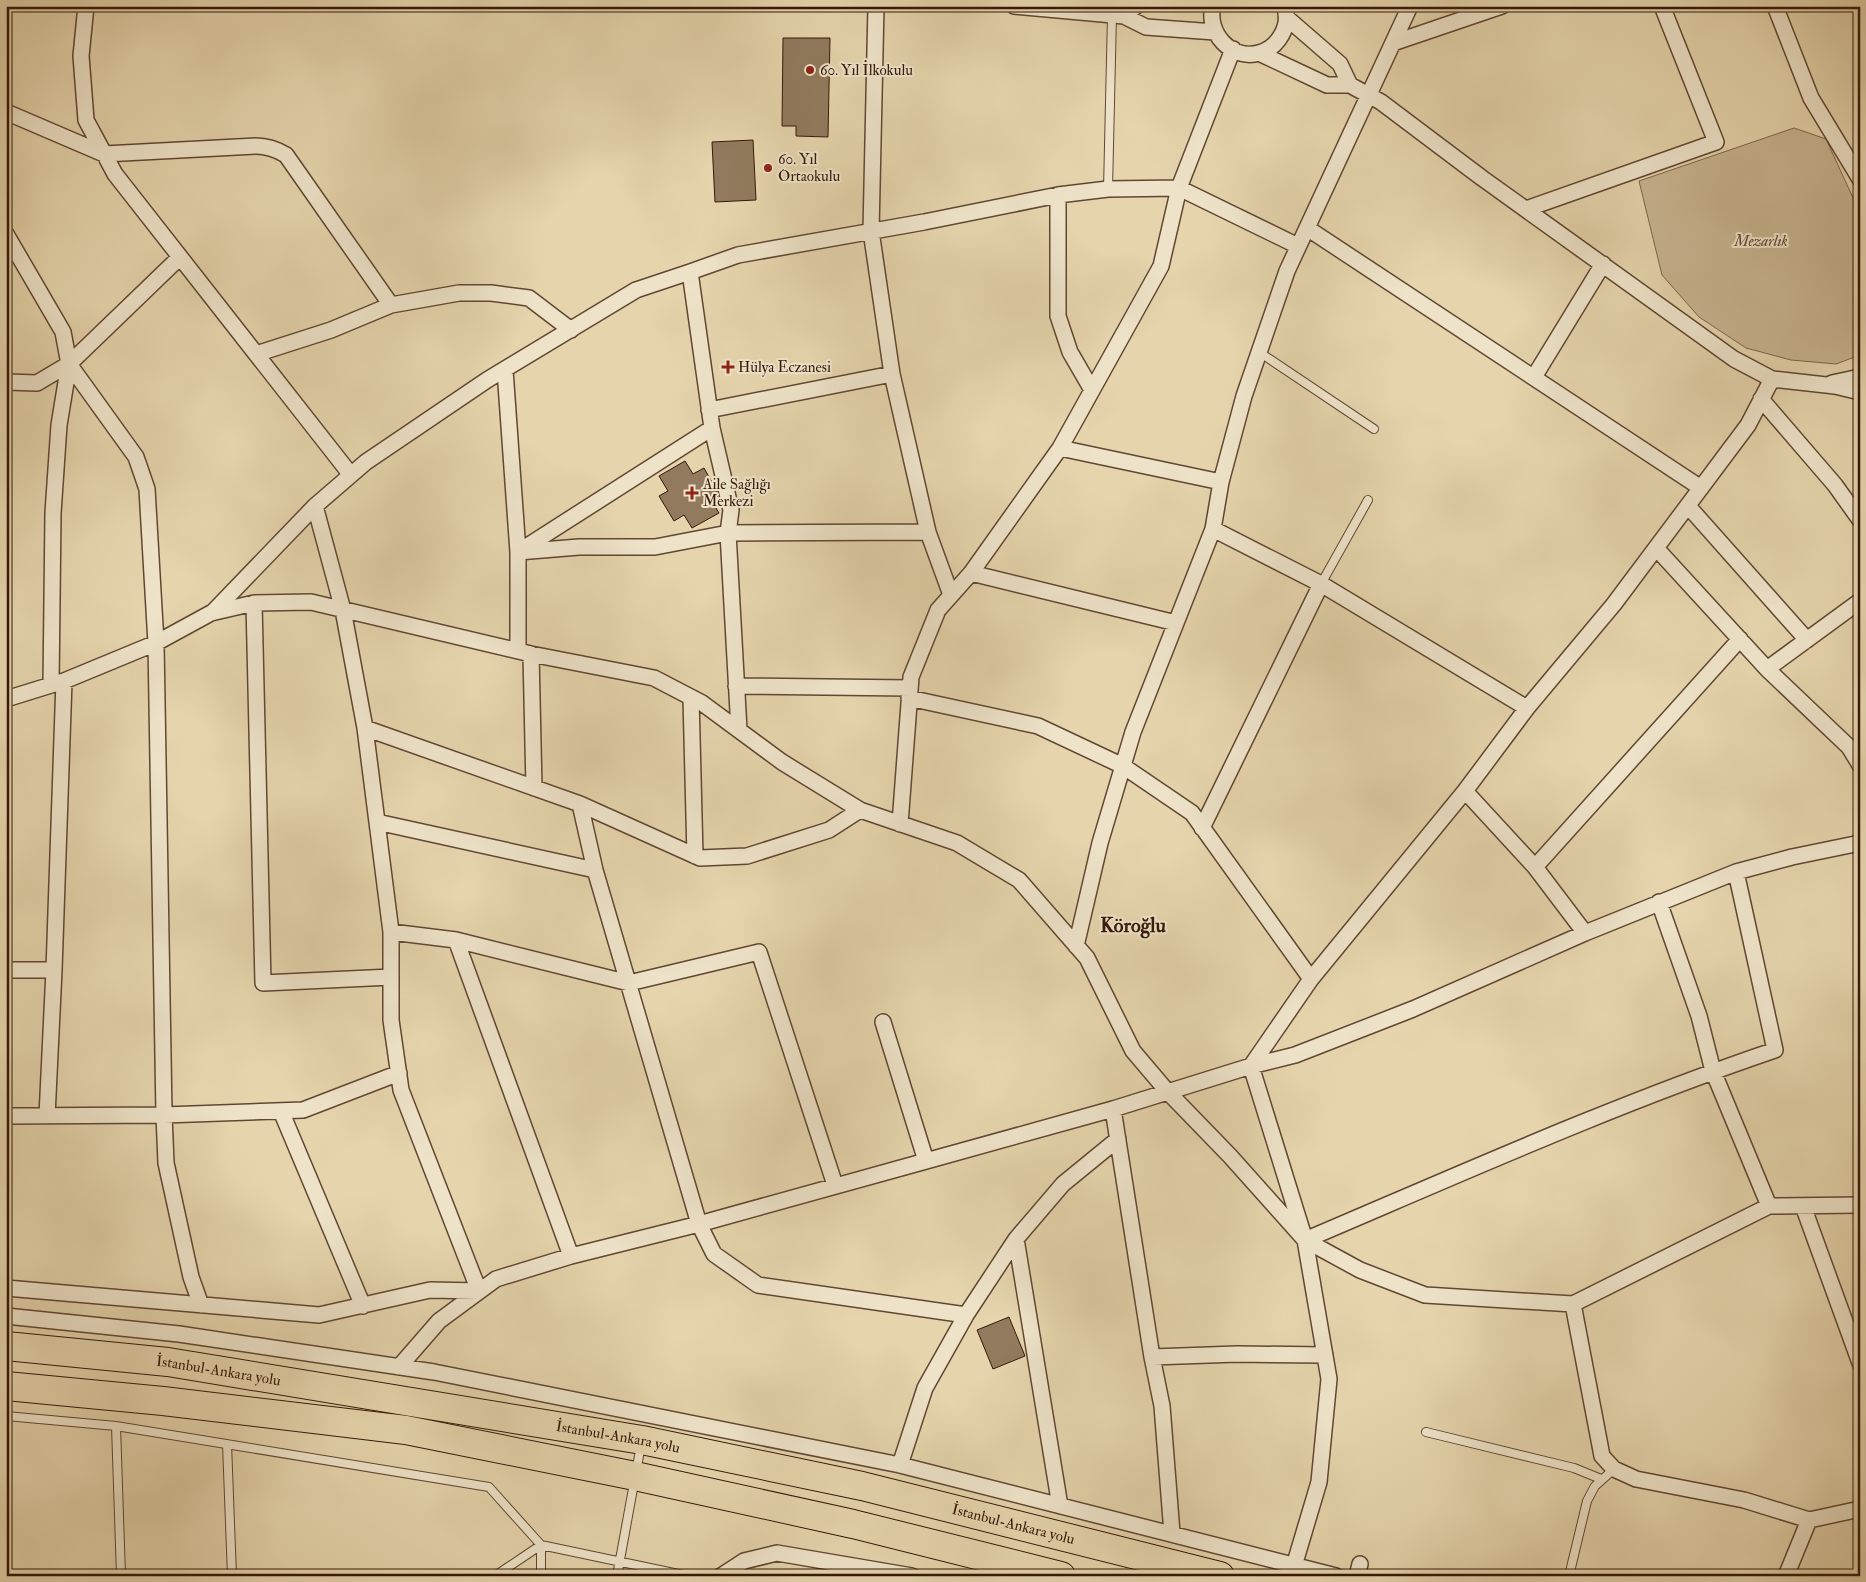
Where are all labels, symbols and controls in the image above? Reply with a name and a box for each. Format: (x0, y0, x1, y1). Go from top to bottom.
place label: 60. Yıl İlkokulu (820, 60, 913, 80)
marker: 60. Yıl İlkokulu (804, 64, 816, 76)
place label: 60. Yıl Ortaokulu (778, 150, 841, 186)
marker: 60. Yıl Ortaokulu (762, 162, 774, 174)
park label: Mezarlık (1733, 232, 1788, 251)
place label: Hülya Eczanesi (738, 358, 831, 377)
marker: Hülya Eczanesi (722, 361, 734, 373)
place label: Aile Sağlığı Merkezi (702, 475, 771, 511)
marker: Aile Sağlığı Merkezi (685, 486, 699, 500)
district label: Köroğlu (1100, 913, 1166, 939)
street label: İstanbul-Ankara yolu (155, 1350, 282, 1390)
street label: İstanbul-Ankara yolu (555, 1415, 682, 1457)
street label: İstanbul-Ankara yolu (950, 1499, 1077, 1549)

